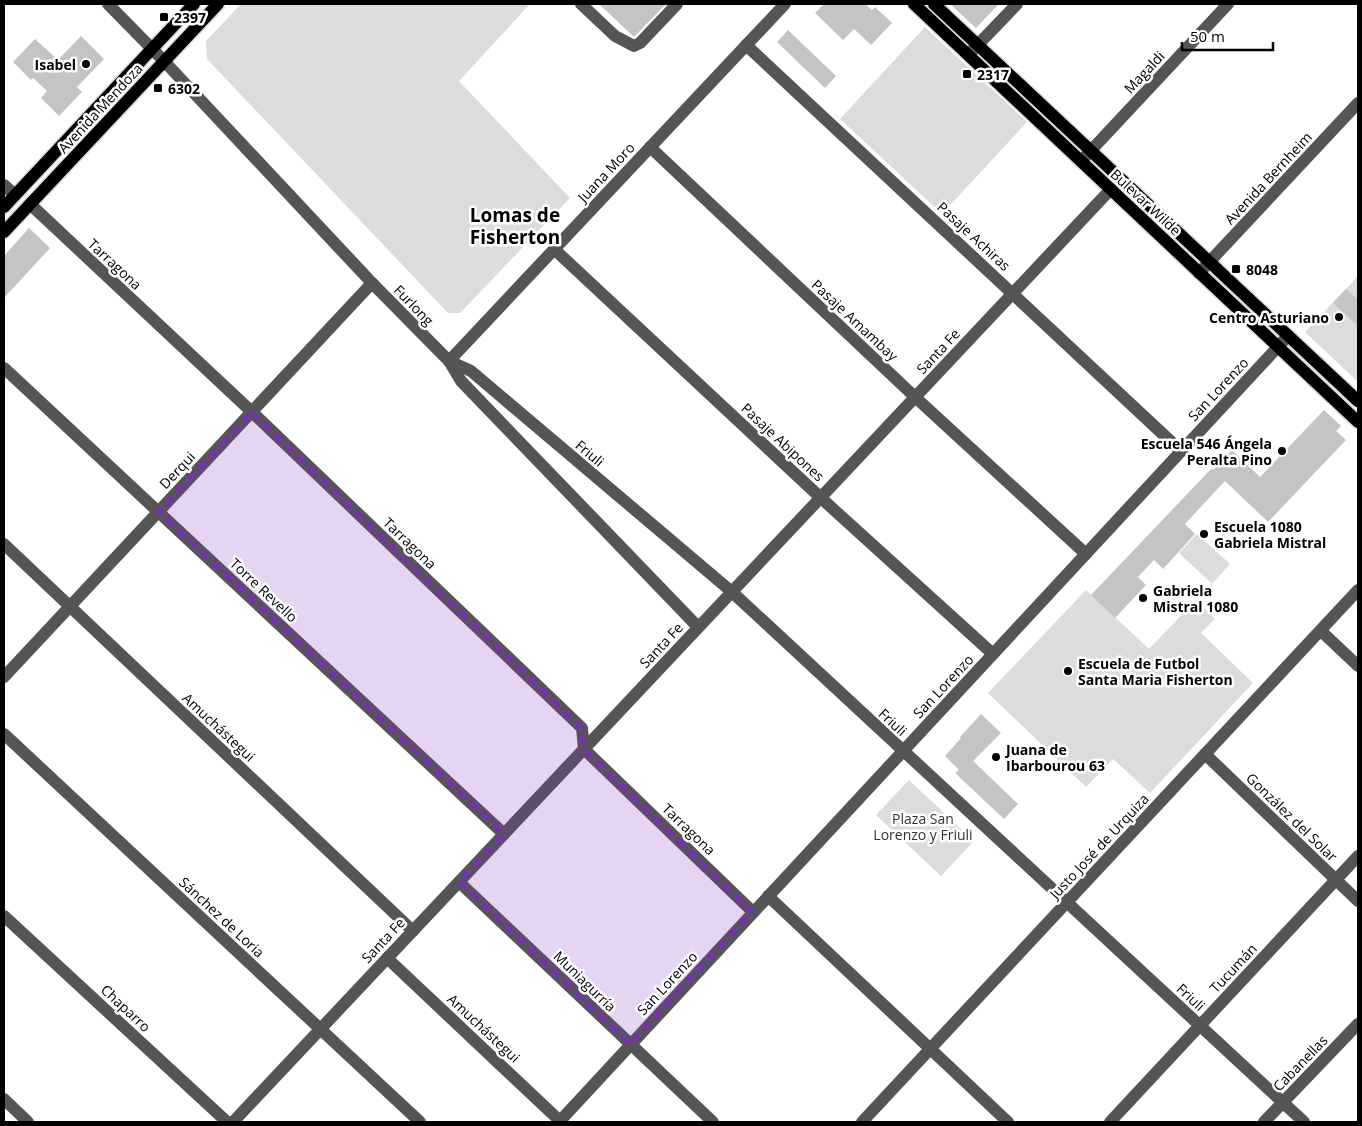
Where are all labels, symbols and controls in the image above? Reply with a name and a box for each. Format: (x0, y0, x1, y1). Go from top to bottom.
place label: 2397 (174, 8, 206, 27)
marker: 2397 (158, 11, 170, 23)
scale bar (1182, 20, 1273, 52)
text: 50 m (1190, 26, 1225, 46)
street label: Magaldi (1120, 47, 1168, 97)
place label: Isabel (35, 55, 76, 74)
marker: Isabel (80, 58, 92, 70)
street label: Avenida Mendoza (53, 59, 147, 157)
place label: 2317 (977, 65, 1009, 84)
marker: 2317 (961, 68, 973, 80)
place label: 6302 (168, 79, 200, 98)
marker: 6302 (152, 82, 164, 94)
street label: Avenida Bernheim (1220, 128, 1316, 228)
street label: Juana Moro (572, 138, 639, 207)
street label: Bulevar Wilde (1107, 165, 1185, 240)
street label: Pasaje Achiras (933, 197, 1015, 275)
district label: Lomas de Fisherton (470, 202, 560, 250)
street label: Tarragona (84, 234, 146, 294)
place label: 8048 (1246, 260, 1278, 279)
marker: 8048 (1230, 263, 1242, 275)
street label: Pasaje Amambay (808, 275, 903, 366)
street label: Furlong (390, 281, 438, 330)
place label: Centro Asturiano (1209, 308, 1329, 327)
marker: Centro Asturiano (1333, 311, 1345, 323)
street label: Santa Fe (912, 324, 964, 378)
street label: San Lorenzo (1184, 353, 1252, 425)
street label: Pasaje Abipones (737, 399, 829, 486)
place label: Escuela 546 Ángela Peralta Pino (1141, 434, 1272, 469)
street label: Friuli (572, 435, 608, 471)
marker: Escuela 546 Ángela Peralta Pino (1276, 445, 1288, 457)
street label: Derqui (155, 447, 199, 493)
street label: Tarragona (379, 513, 441, 573)
place label: Escuela 1080 Gabriela Mistral (1214, 517, 1326, 552)
marker: Escuela 1080 Gabriela Mistral (1198, 528, 1210, 540)
street label: Torre Revello (226, 554, 302, 626)
place label: Gabriela Mistral 1080 (1153, 581, 1238, 616)
marker: Gabriela Mistral 1080 (1137, 592, 1149, 604)
street label: Santa Fe (635, 618, 687, 672)
street label: San Lorenzo (909, 650, 977, 722)
place label: Escuela de Futbol Santa Maria Fisherton (1078, 654, 1233, 689)
marker: Escuela de Futbol Santa Maria Fisherton (1062, 665, 1074, 677)
street label: Amuchástegui (179, 688, 259, 766)
street label: Friuli (875, 704, 911, 740)
place label: Juana de Ibarbourou 63 (1004, 740, 1105, 775)
marker: Juana de Ibarbourou 63 (990, 751, 1002, 763)
street label: González del Solar (1242, 769, 1342, 866)
street label: Justo José de Urquiza (1044, 789, 1153, 904)
street label: Tarragona (658, 799, 720, 859)
park label: Plaza San Lorenzo y Friuli (873, 809, 973, 844)
street label: Sánchez de Loria (175, 872, 269, 962)
street label: Santa Fe (357, 913, 409, 967)
street label: Tucumán (1205, 939, 1261, 997)
street label: Muniagurría (550, 946, 620, 1016)
street label: San Lorenzo (633, 947, 701, 1019)
street label: Friuli (1173, 979, 1209, 1015)
street label: Chaparro (97, 980, 155, 1036)
street label: Amuchástegui (444, 989, 524, 1067)
street label: Cabanellas (1269, 1031, 1332, 1095)

